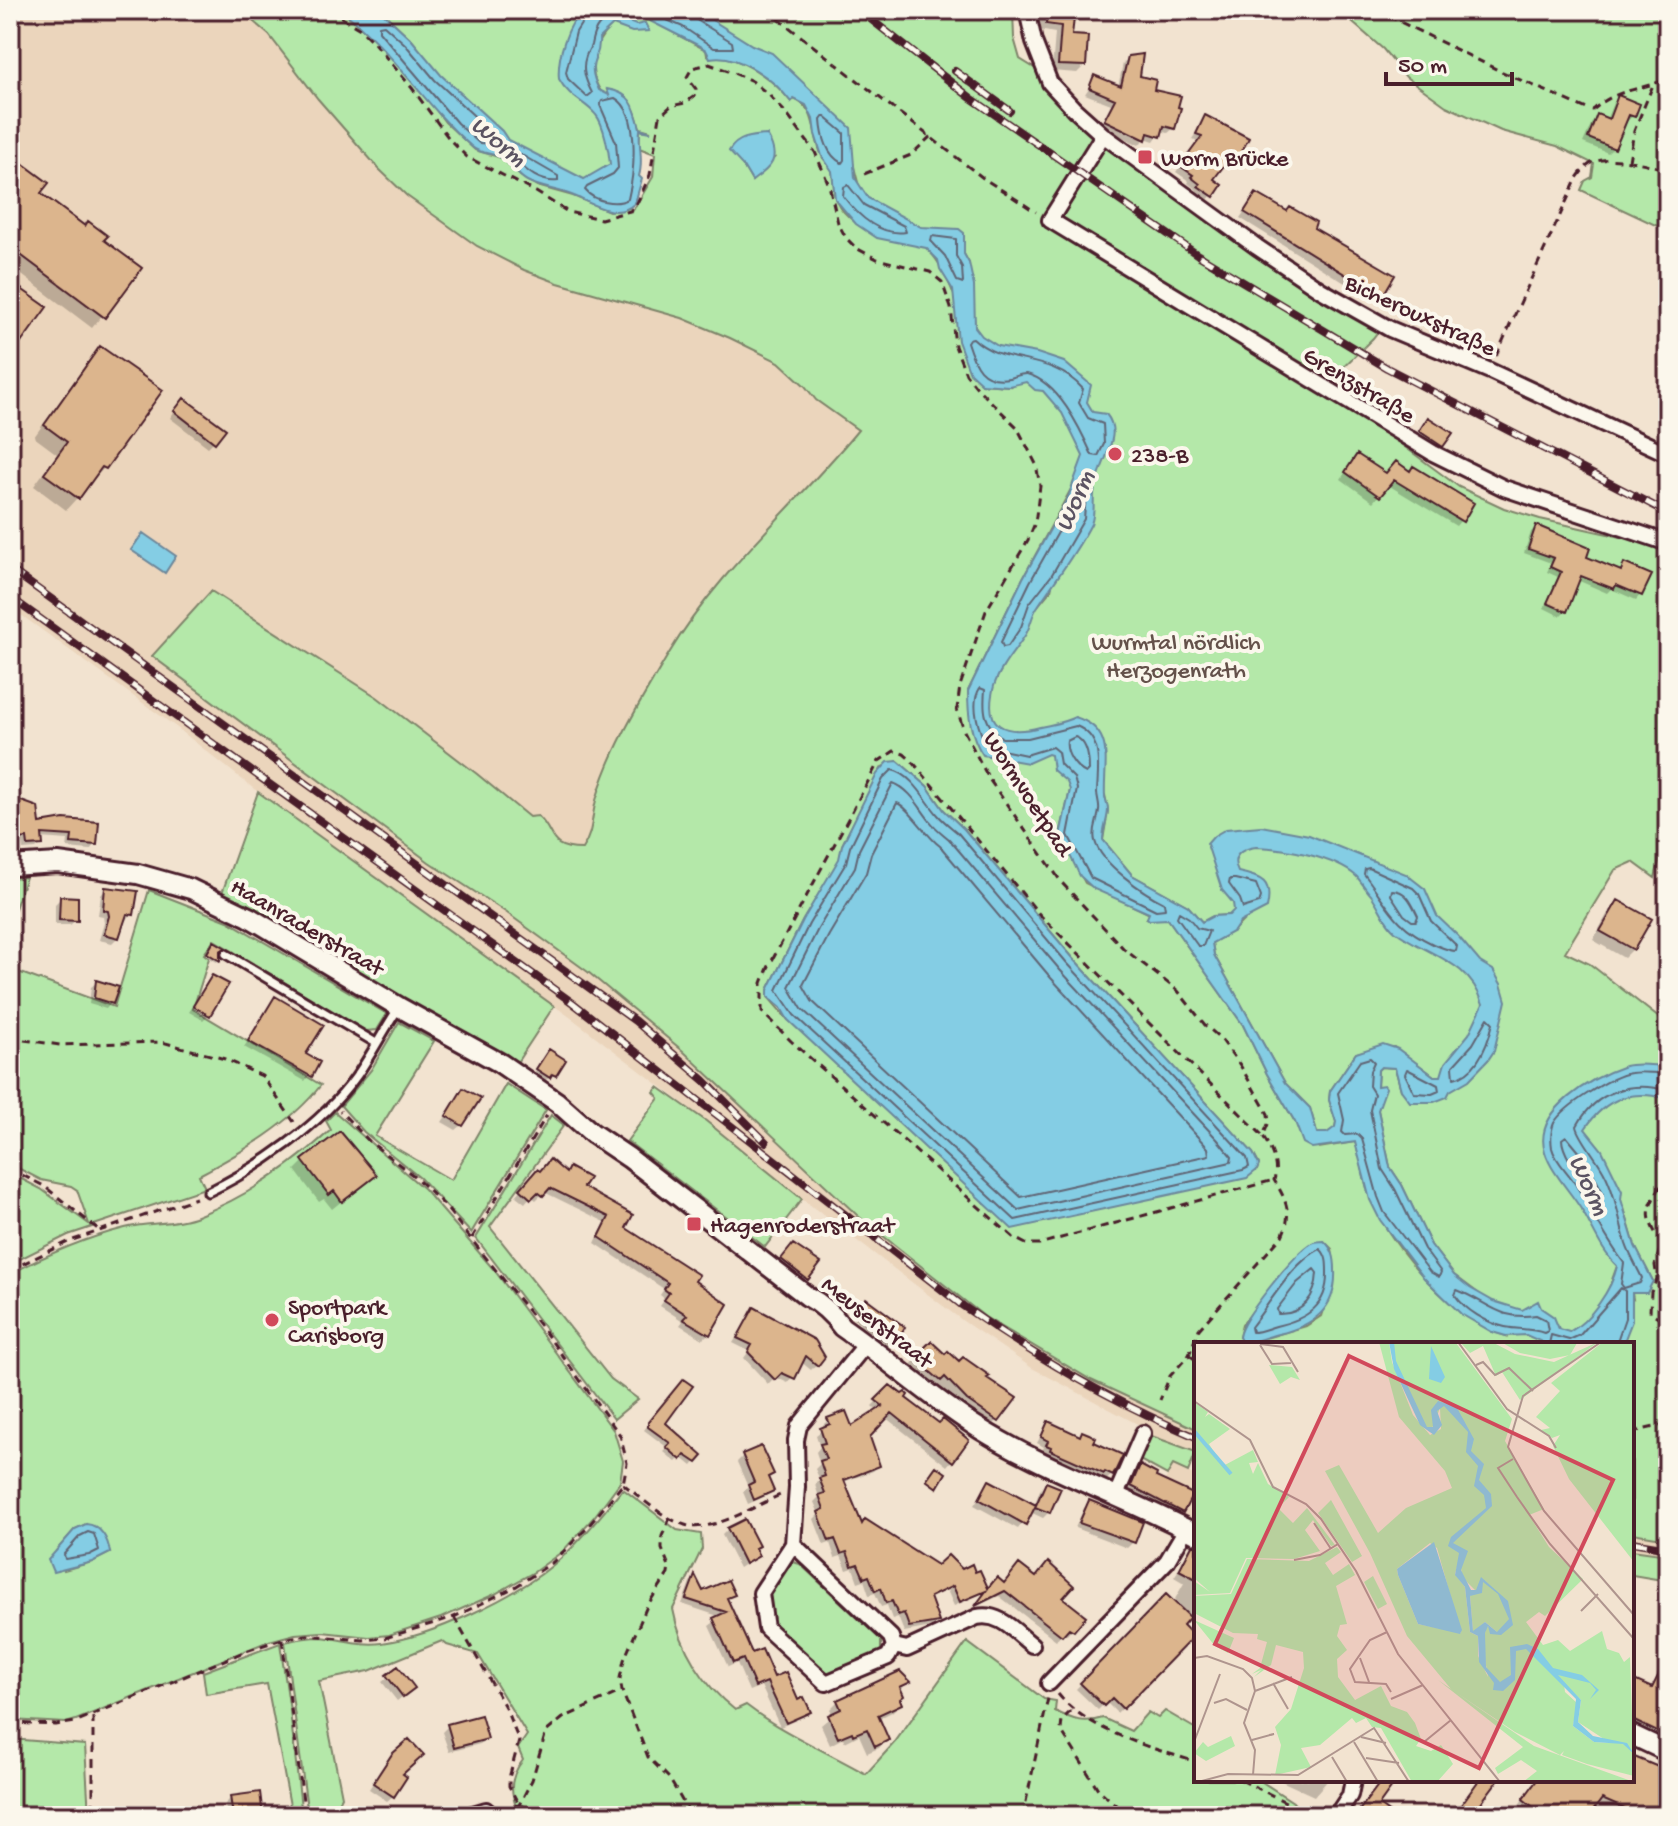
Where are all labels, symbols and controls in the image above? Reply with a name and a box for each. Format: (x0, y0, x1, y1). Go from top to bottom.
scale bar (1386, 36, 1512, 86)
text: 50 m (1398, 53, 1447, 82)
water label: Worm (463, 111, 532, 176)
place label: Worm Brücke (1161, 146, 1289, 175)
marker: Worm Brücke (1136, 148, 1154, 166)
street label: Bicherouxstraße (1339, 269, 1500, 365)
street label: Grenzstraße (1297, 342, 1420, 432)
place label: 238-B (1131, 443, 1189, 472)
marker: 238-B (1106, 445, 1124, 463)
water label: Worm (1050, 466, 1104, 537)
park label: Wurmtal nördlich Herzogenrath (1091, 630, 1261, 687)
street label: Wormvoetpad (975, 727, 1078, 864)
street label: Haanraderstraat (224, 873, 390, 986)
water label: Worm (1560, 1151, 1615, 1222)
place label: Hagenroderstraat (710, 1213, 896, 1242)
marker: Hagenroderstraat (685, 1215, 703, 1233)
street label: Meuserstraat (814, 1271, 939, 1378)
place label: Sportpark Carisborg (288, 1295, 388, 1352)
marker: Sportpark Carisborg (263, 1311, 281, 1329)
inset map (1194, 1342, 1634, 1782)

